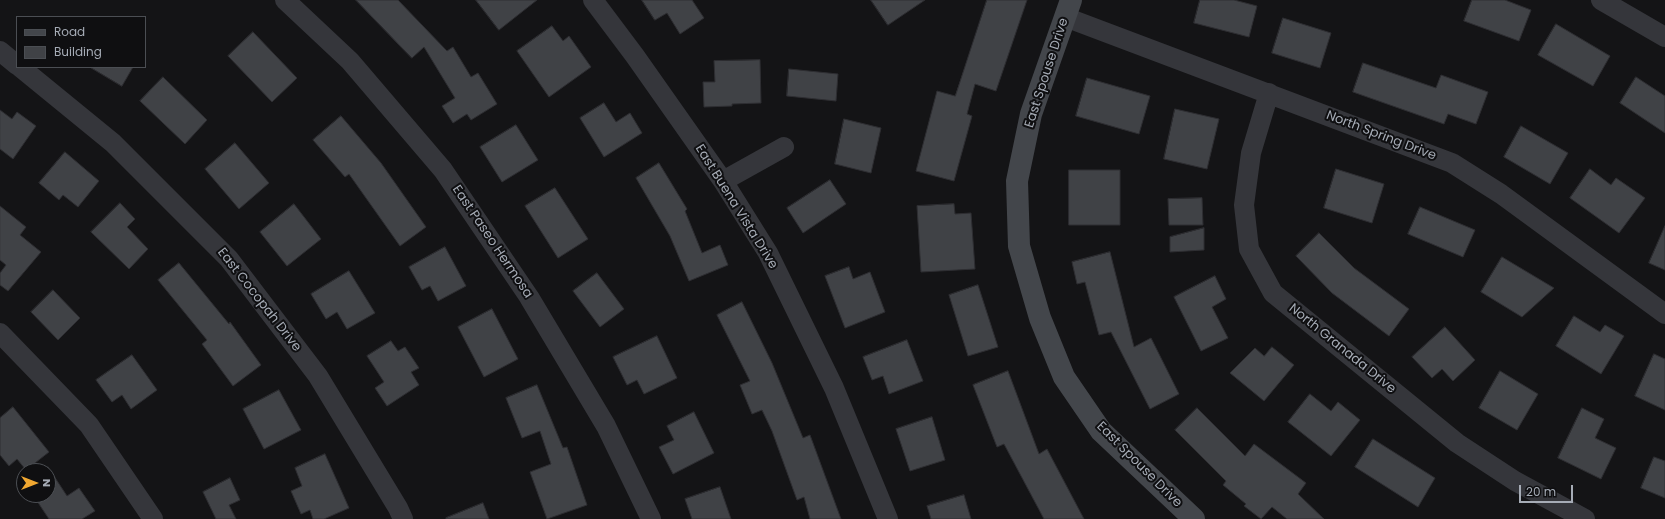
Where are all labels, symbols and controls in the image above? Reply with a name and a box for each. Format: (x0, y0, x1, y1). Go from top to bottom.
legend (16, 16, 146, 68)
street label: East Spouse Drive (1022, 16, 1072, 130)
text: Road (54, 23, 85, 40)
text: Building (54, 43, 102, 60)
street label: North Spring Drive (1324, 108, 1438, 164)
street label: East Buena Vista Drive (691, 142, 781, 272)
street label: East Paseo Hermosa (448, 183, 536, 301)
street label: East Cocopah Drive (214, 245, 304, 355)
street label: North Granada Drive (1285, 301, 1399, 397)
street label: East Spouse Drive (1093, 419, 1185, 511)
north arrow (16, 463, 56, 503)
scale bar (1521, 477, 1575, 503)
text: N (39, 479, 55, 487)
text: 20 m (1526, 483, 1556, 500)

